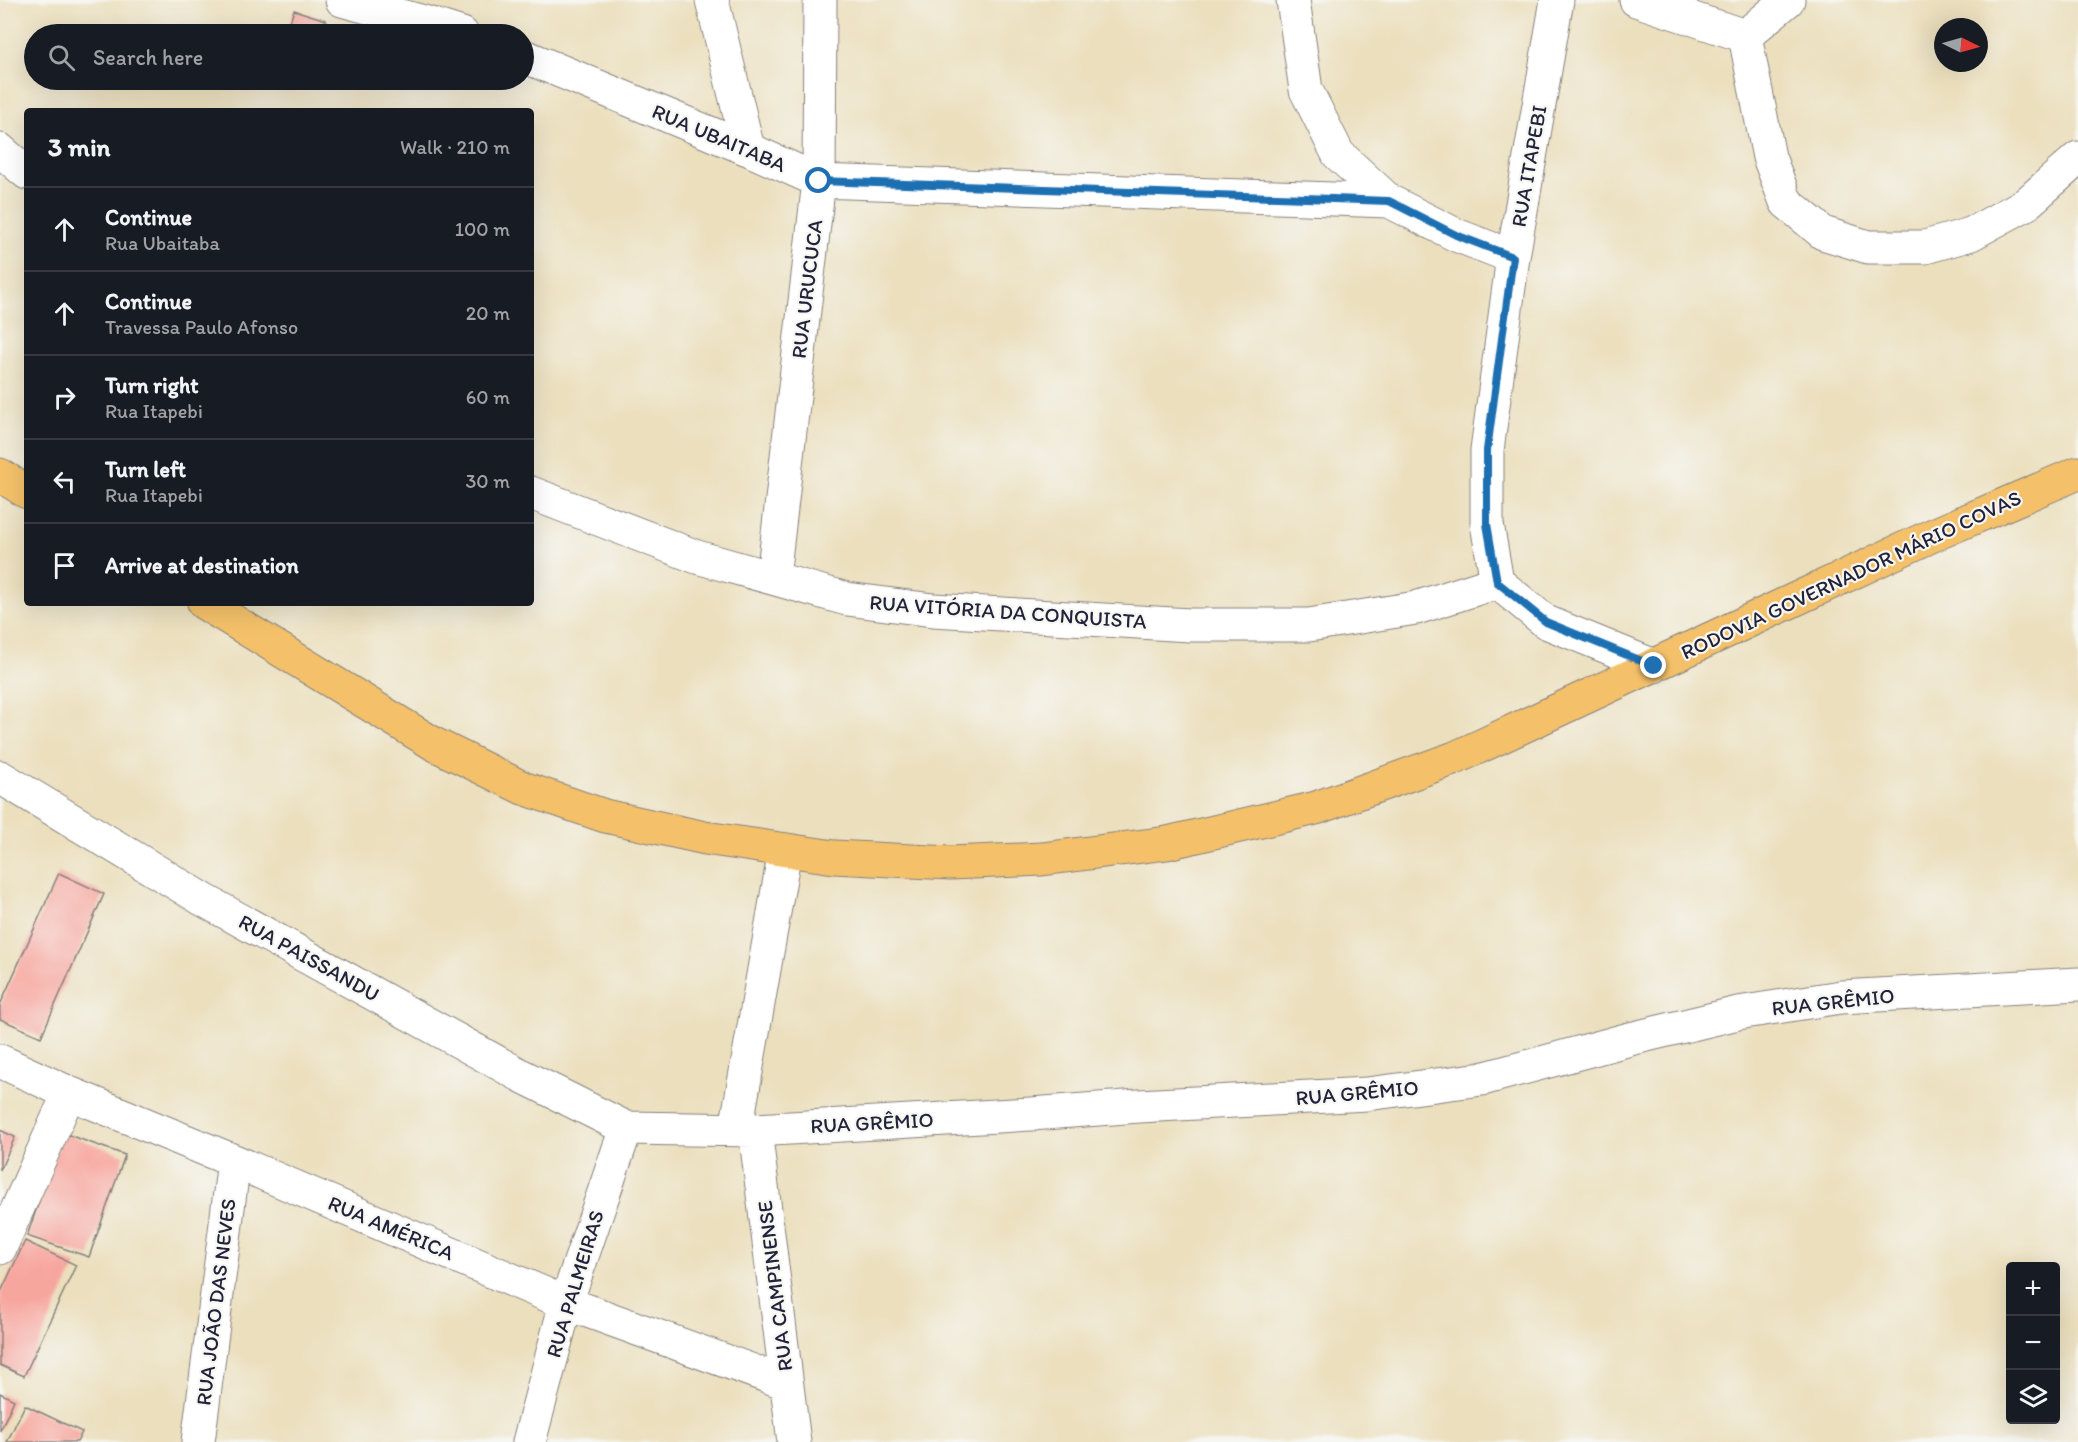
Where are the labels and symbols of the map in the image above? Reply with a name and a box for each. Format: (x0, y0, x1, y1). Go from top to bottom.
north arrow (1934, 18, 1988, 72)
street label: RUA UBAITABA (648, 98, 790, 177)
street label: RUA ITAPEBI (1505, 103, 1552, 229)
route start (805, 167, 831, 193)
street label: RUA URUCUCA (786, 217, 828, 360)
street label: RODOVIA GOVERNADOR MÁRIO COVAS (1677, 485, 2025, 664)
street label: RUA VITÓRIA DA CONQUISTA (869, 589, 1148, 634)
route end (1640, 652, 1666, 678)
street label: RUA PAISSANDU (234, 909, 384, 1007)
street label: RUA GRÊMIO (1770, 983, 1896, 1020)
street label: RUA GRÊMIO (1294, 1075, 1419, 1110)
street label: RUA GRÊMIO (810, 1107, 934, 1138)
street label: RUA AMÉRICA (324, 1190, 458, 1266)
street label: RUA JOÃO DAS NEVES (190, 1197, 241, 1407)
street label: RUA CAMPINENSE (752, 1199, 797, 1373)
street label: RUA PALMEIRAS (540, 1207, 609, 1360)

